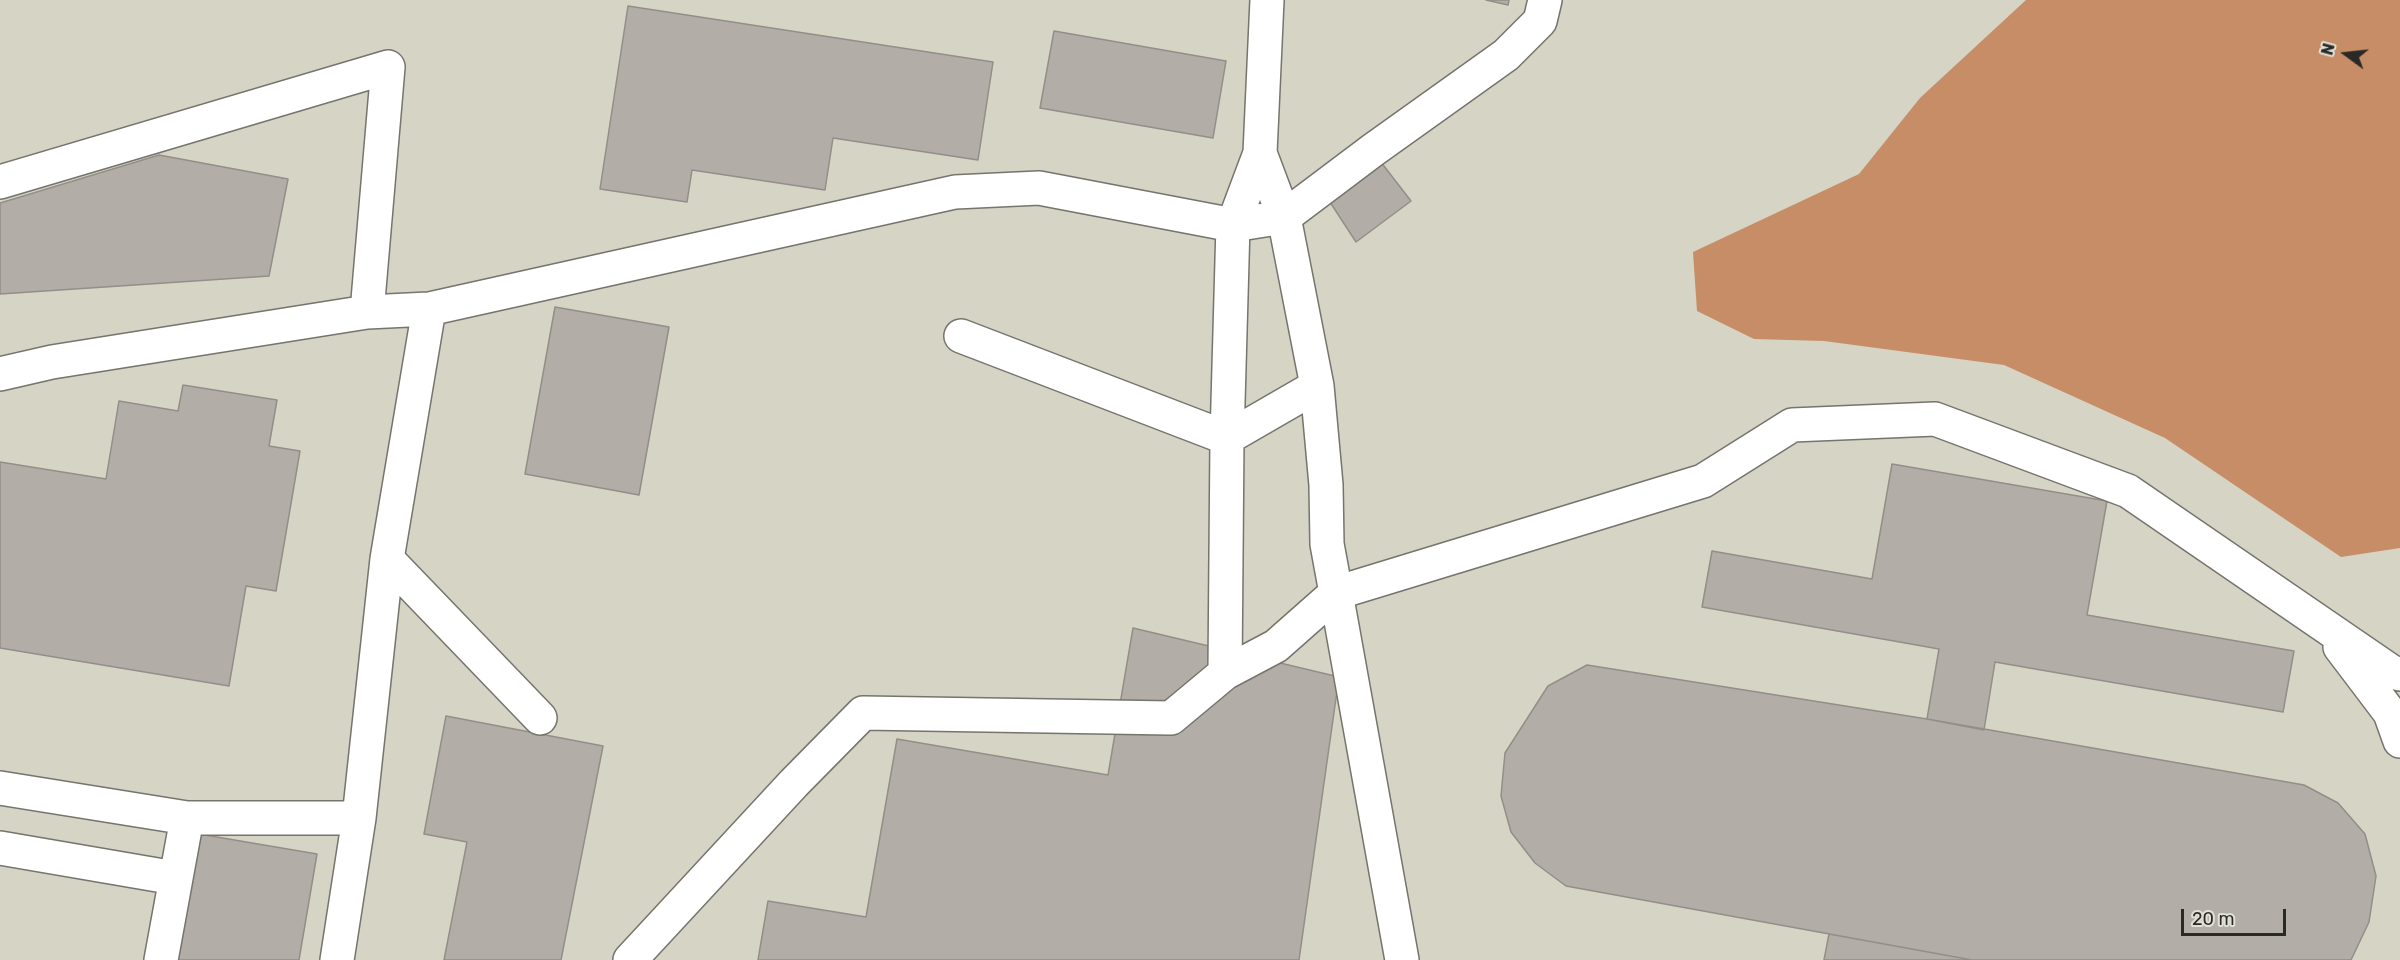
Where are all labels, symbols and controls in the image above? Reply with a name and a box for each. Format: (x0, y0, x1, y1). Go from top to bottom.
north arrow (2316, 24, 2376, 84)
text: N (2317, 41, 2339, 57)
scale bar (2184, 897, 2289, 935)
text: 20 m (2192, 908, 2234, 930)

